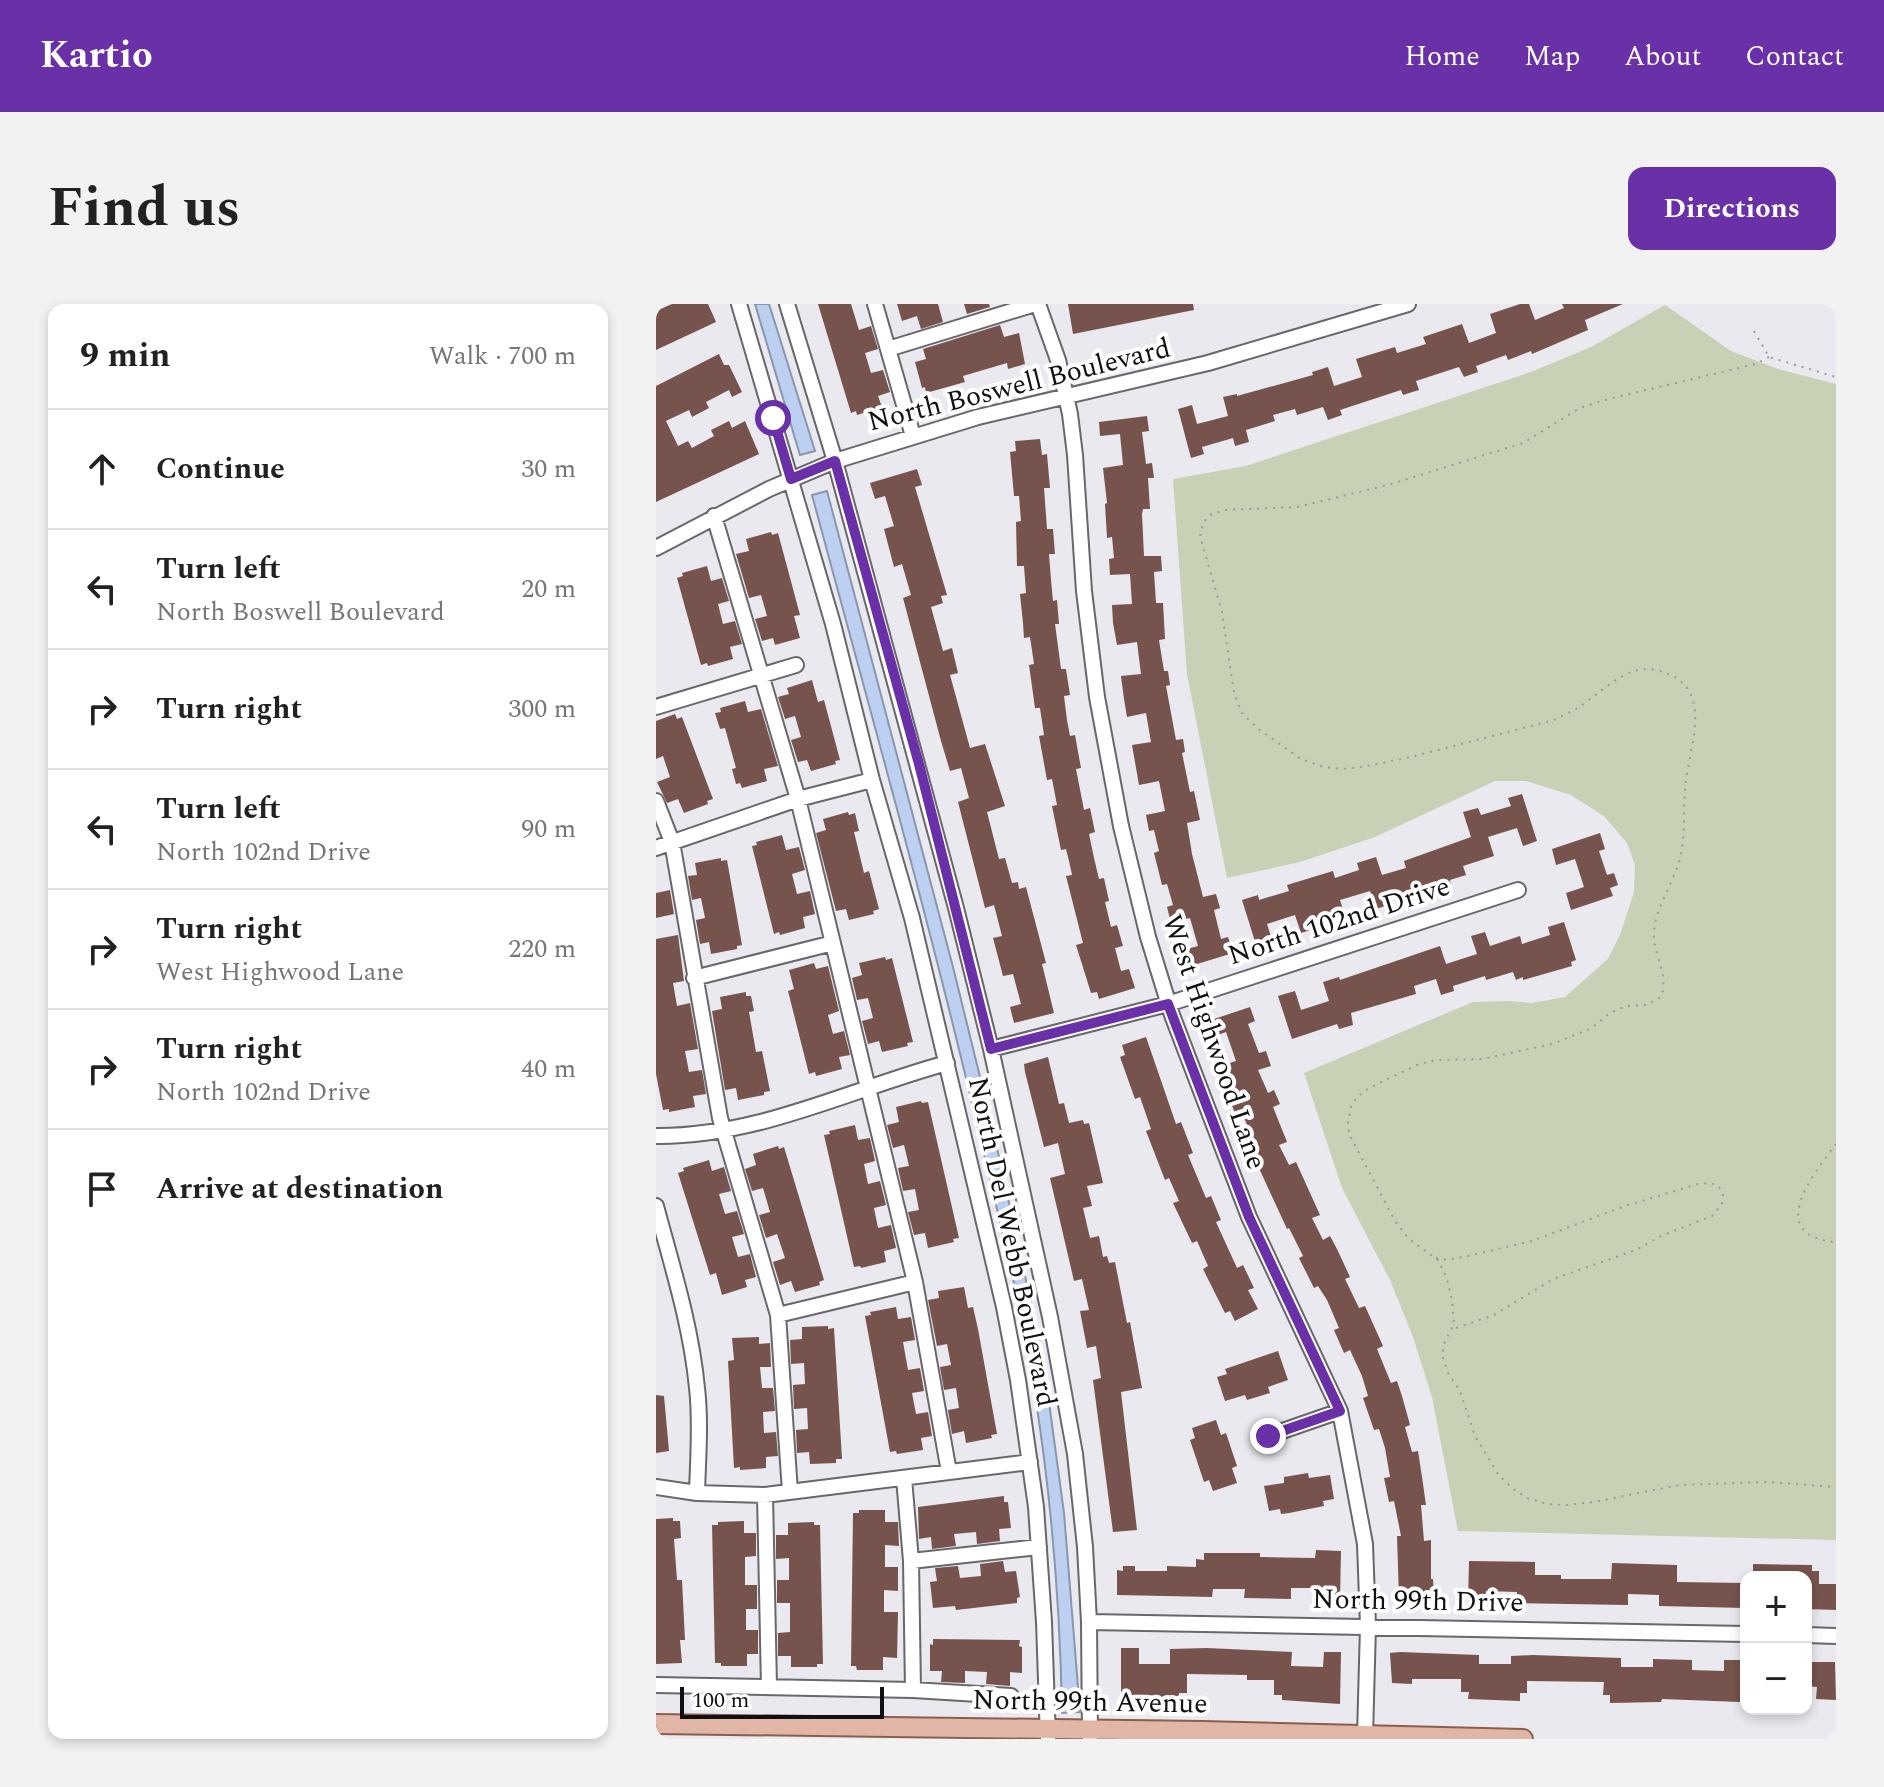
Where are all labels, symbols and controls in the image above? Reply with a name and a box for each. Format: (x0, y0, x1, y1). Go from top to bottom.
text: Kartio (40, 27, 153, 85)
text: Home (1404, 35, 1480, 78)
text: Map (1524, 35, 1580, 78)
text: About (1624, 35, 1701, 78)
text: Contact (1745, 35, 1844, 78)
text: Find us (48, 166, 241, 251)
button: Directions (1628, 167, 1836, 250)
street label: North Boswell Boulevard (863, 327, 1175, 443)
text: 9 min (80, 330, 170, 382)
text: Walk · 700 m (429, 336, 576, 376)
route start (755, 400, 791, 436)
text: Continue (156, 446, 285, 492)
icon: ahead (80, 447, 124, 491)
text: 30 m (521, 449, 576, 489)
text: Turn left (156, 546, 281, 592)
icon: left (80, 567, 124, 611)
text: 20 m (521, 569, 576, 609)
text: North Boswell Boulevard (156, 592, 445, 632)
text: Turn right (156, 686, 302, 732)
icon: right (80, 687, 124, 731)
text: 300 m (508, 689, 576, 729)
text: Turn left (156, 786, 281, 832)
icon: left (80, 807, 124, 851)
text: 90 m (521, 809, 576, 849)
text: North 102nd Drive (156, 832, 371, 872)
street label: North 102nd Drive (1222, 865, 1456, 977)
text: Turn right (156, 906, 302, 952)
street label: West Highwood Lane (1150, 909, 1278, 1175)
icon: right (80, 927, 124, 971)
text: 220 m (508, 929, 576, 969)
text: West Highwood Lane (156, 952, 404, 992)
text: Turn right (156, 1026, 302, 1072)
icon: right (80, 1047, 124, 1091)
text: 40 m (521, 1049, 576, 1089)
text: North 102nd Drive (156, 1072, 371, 1112)
street label: North Del Webb Boulevard (956, 1073, 1068, 1411)
text: Arrive at destination (156, 1166, 443, 1212)
icon: arrive (80, 1167, 124, 1211)
route end (1250, 1418, 1286, 1454)
map controls (1740, 1571, 1812, 1715)
button: + (1740, 1571, 1812, 1643)
street label: North 99th Drive (1312, 1578, 1524, 1624)
button: − (1740, 1643, 1812, 1715)
street label: North 99th Avenue (972, 1678, 1208, 1726)
scale bar (680, 1683, 884, 1719)
text: 100 m (692, 1684, 749, 1717)

